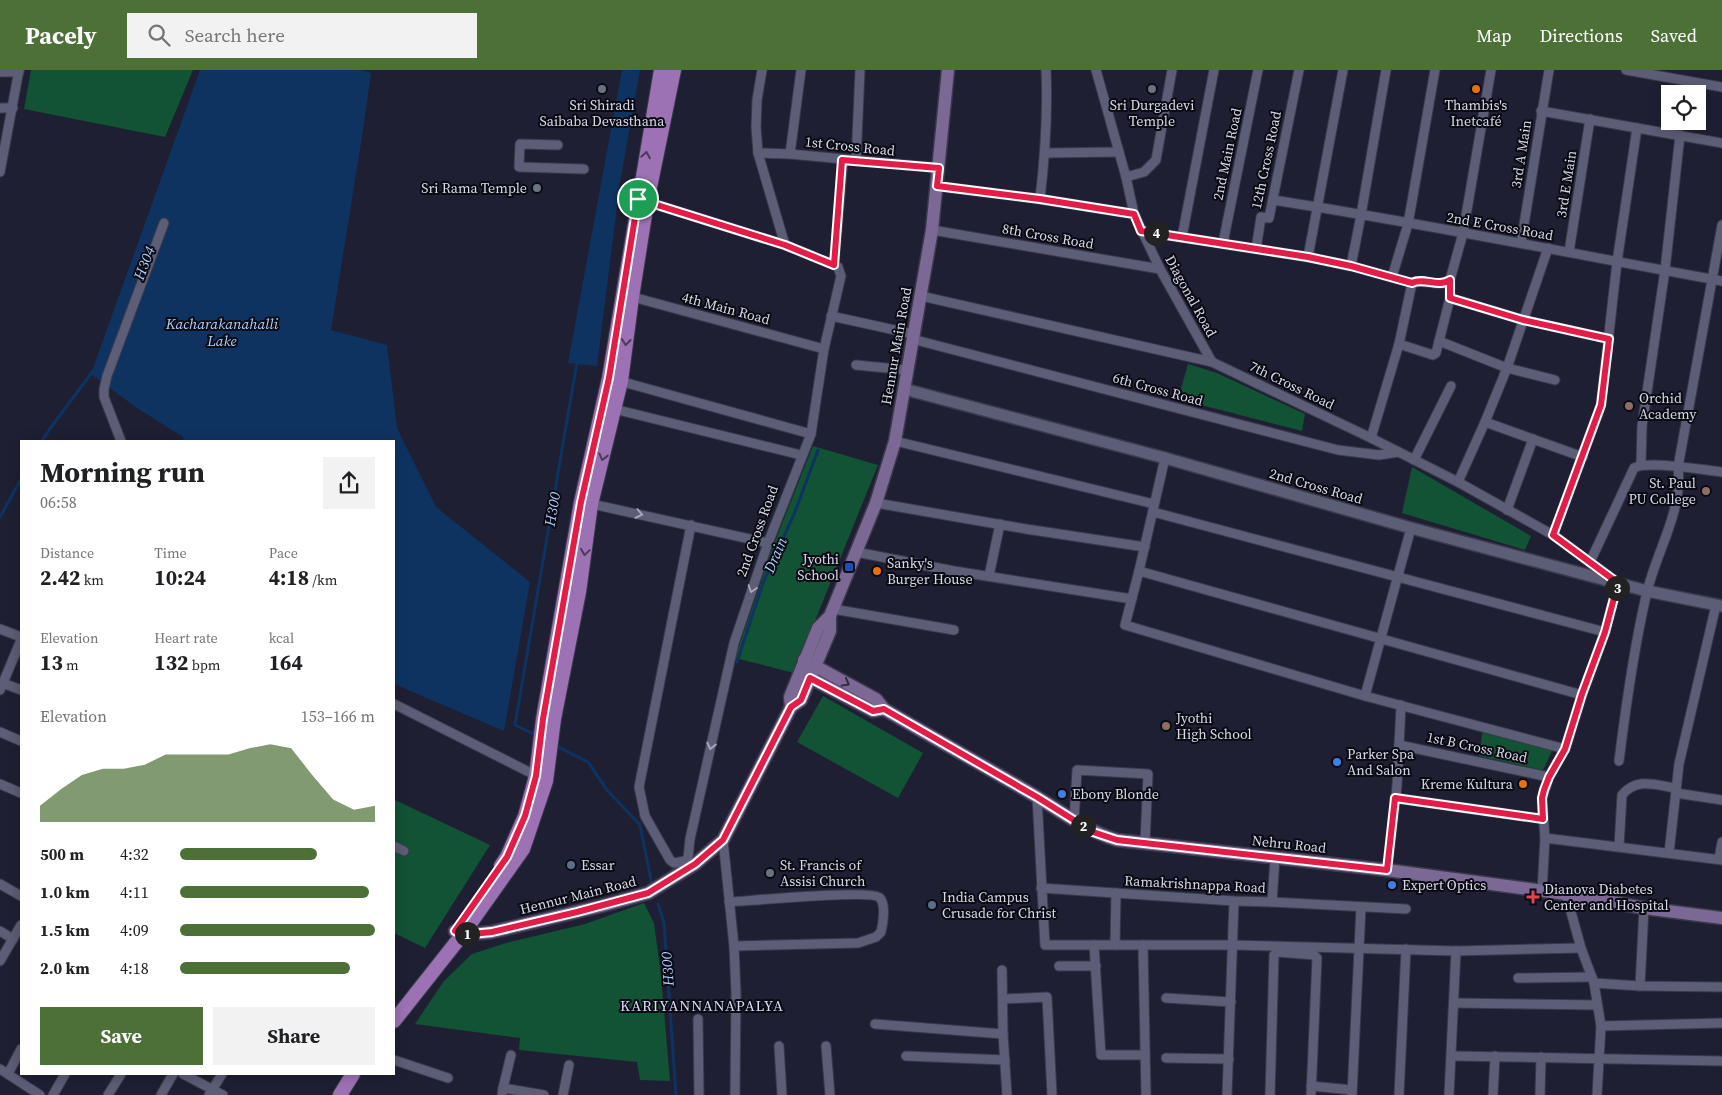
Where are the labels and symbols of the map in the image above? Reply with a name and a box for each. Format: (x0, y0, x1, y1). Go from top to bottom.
marker: Sri Shiradi Saibaba Devasthana (596, 83, 608, 95)
marker: Sri Durgadevi Temple (1146, 83, 1158, 95)
marker: Thambis's Inetcafé (1470, 83, 1482, 95)
place label: Sri Shiradi Saibaba Devasthana (540, 95, 665, 131)
place label: Sri Durgadevi Temple (1110, 95, 1194, 131)
place label: Thambis's Inetcafé (1445, 95, 1507, 131)
street label: 2nd Main Road (1207, 106, 1247, 202)
street label: 12th Cross Road (1246, 109, 1286, 211)
street label: 3rd A Main (1506, 118, 1536, 189)
street label: 1st Cross Road (804, 131, 896, 161)
street label: 3rd E Main (1551, 148, 1581, 219)
one-way arrow (640, 151, 650, 159)
place label: Sri Rama Temple (421, 178, 527, 198)
pin (617, 178, 659, 220)
marker: Sri Rama Temple (531, 182, 543, 194)
street label: 2nd E Cross Road (1445, 207, 1555, 245)
street label: 8th Cross Road (1001, 218, 1095, 254)
pin: 4 (1144, 220, 1168, 246)
water label: H304 (128, 243, 160, 284)
street label: Diagonal Road (1160, 252, 1222, 341)
street label: Hennur Main Road (876, 285, 916, 406)
street label: 4th Main Road (680, 287, 772, 329)
water label: Kacharakanahalli Lake (165, 313, 279, 351)
one-way arrow (621, 338, 632, 346)
street label: 7th Cross Road (1246, 356, 1338, 414)
street label: 6th Cross Road (1111, 367, 1205, 411)
place label: Orchid Academy (1639, 388, 1697, 424)
marker: Orchid Academy (1623, 400, 1635, 412)
one-way arrow (598, 452, 609, 461)
street label: 2nd Cross Road (1267, 463, 1365, 509)
place label: St. Paul PU College (1628, 473, 1696, 509)
street label: 2nd Cross Road (731, 482, 783, 580)
marker: St. Paul PU College (1700, 485, 1712, 497)
water label: H300 (538, 490, 565, 529)
one-way arrow (634, 508, 643, 519)
water label: Drain (758, 534, 792, 577)
one-way arrow (580, 548, 590, 557)
place label: Jyothi School (797, 549, 839, 585)
place label: Sanky's Burger House (887, 553, 973, 589)
marker: Jyothi School (843, 561, 855, 573)
marker: Sanky's Burger House (871, 565, 883, 577)
pin: 3 (1604, 576, 1630, 600)
one-way arrow (748, 584, 758, 593)
one-way arrow (841, 677, 850, 687)
place label: Jyothi High School (1175, 708, 1252, 744)
marker: Jyothi High School (1160, 720, 1172, 732)
street label: 1st B Cross Road (1425, 727, 1529, 767)
one-way arrow (706, 741, 717, 750)
place label: Parker Spa And Salon (1347, 744, 1415, 780)
marker: Parker Spa And Salon (1331, 756, 1343, 768)
place label: Kreme Kultura (1421, 774, 1514, 794)
marker: Kreme Kultura (1517, 778, 1529, 790)
place label: Ebony Blonde (1072, 784, 1159, 804)
marker: Ebony Blonde (1056, 788, 1068, 800)
pin: 2 (1070, 814, 1096, 838)
street label: Nehru Road (1251, 830, 1327, 858)
place label: Essar (581, 855, 615, 875)
place label: St. Francis of Assisi Church (780, 855, 865, 891)
marker: Essar (565, 859, 577, 871)
marker: St. Francis of Assisi Church (764, 867, 776, 879)
street label: Ramakrishnappa Road (1124, 870, 1266, 898)
street label: Hennur Main Road (518, 871, 638, 919)
place label: Expert Optics (1402, 875, 1486, 895)
marker: Expert Optics (1386, 879, 1398, 891)
place label: Dianova Diabetes Center and Hospital (1544, 879, 1669, 915)
place label: India Campus Crusade for Christ (942, 887, 1056, 923)
marker: Dianova Diabetes Center and Hospital (1526, 890, 1540, 904)
marker: India Campus Crusade for Christ (926, 899, 938, 911)
pin: 1 (454, 922, 480, 946)
water label: H300 (655, 951, 679, 988)
district label: KARIYANNANAPALYA (620, 995, 784, 1016)

